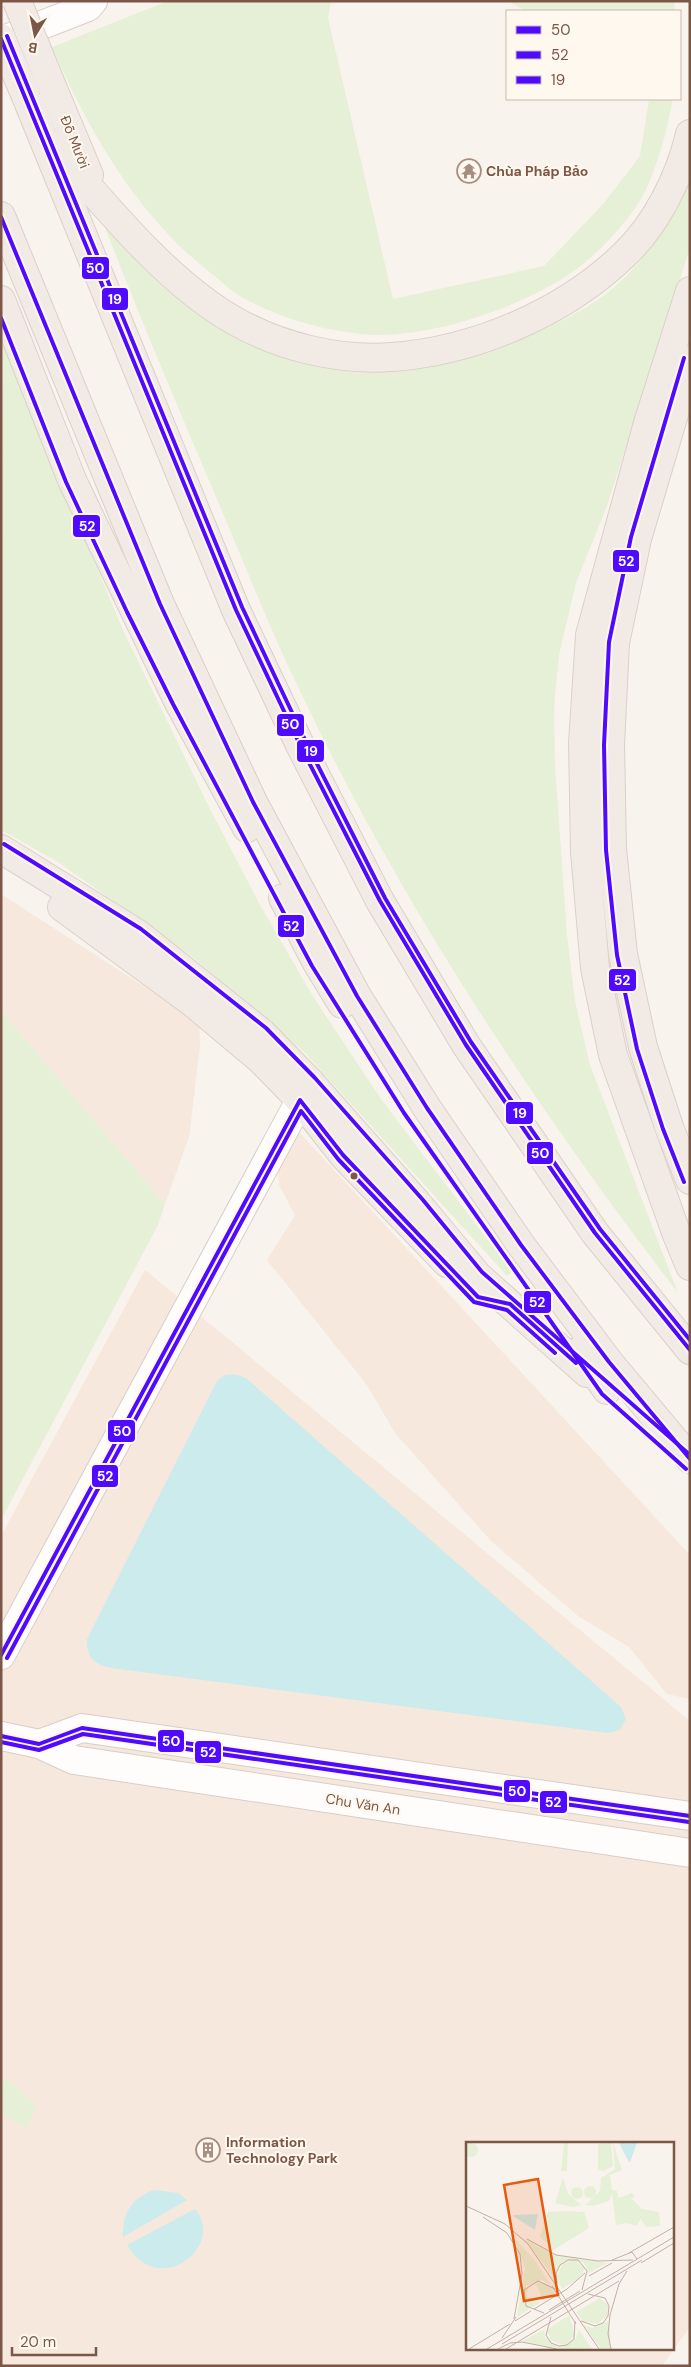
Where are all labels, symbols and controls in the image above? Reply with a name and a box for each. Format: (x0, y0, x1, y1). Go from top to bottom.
north arrow (10, 10, 60, 60)
legend (506, 10, 681, 100)
text: 50 (551, 20, 570, 40)
text: B (27, 38, 39, 57)
text: 52 (551, 45, 569, 65)
text: 19 (551, 70, 565, 90)
street label: Đỗ Mười (56, 113, 94, 171)
temple icon: Chùa Pháp Bảo (456, 158, 482, 184)
place label: Chùa Pháp Bảo (486, 162, 588, 180)
line badge: 50 (81, 256, 110, 280)
text: 50 (86, 259, 104, 277)
line badge: 19 (101, 287, 129, 311)
text: 19 (108, 290, 122, 308)
line badge: 52 (72, 514, 101, 538)
text: 52 (79, 517, 95, 535)
line badge: 52 (612, 549, 640, 573)
text: 52 (618, 552, 634, 570)
line badge: 50 (276, 713, 305, 737)
text: 50 (281, 715, 299, 733)
line badge: 19 (296, 739, 325, 763)
text: 19 (304, 742, 318, 760)
line badge: 52 (277, 914, 305, 938)
text: 52 (283, 917, 299, 935)
line badge: 52 (608, 968, 637, 992)
text: 52 (614, 971, 630, 989)
line badge: 19 (505, 1101, 534, 1125)
text: 19 (513, 1104, 527, 1122)
line badge: 50 (526, 1141, 554, 1165)
text: 50 (531, 1144, 549, 1162)
unlabelled marker (349, 1171, 359, 1181)
line badge: 52 (523, 1290, 552, 1314)
text: 52 (529, 1293, 545, 1311)
line badge: 50 (107, 1419, 136, 1443)
text: 50 (113, 1422, 131, 1440)
line badge: 52 (91, 1464, 119, 1488)
text: 52 (97, 1467, 113, 1485)
line badge: 50 (157, 1729, 185, 1753)
text: 50 (162, 1732, 180, 1750)
line badge: 52 (194, 1740, 222, 1764)
text: 52 (200, 1743, 216, 1761)
line badge: 50 (503, 1779, 531, 1803)
text: 50 (508, 1782, 526, 1800)
street label: Chu Văn An (324, 1789, 402, 1819)
line badge: 52 (539, 1790, 568, 1814)
text: 52 (545, 1793, 561, 1811)
place label: Information Technology Park (226, 2133, 338, 2167)
building icon: Information Technology Park (195, 2137, 221, 2163)
inset map (466, 2142, 674, 2350)
scale bar (12, 2324, 96, 2356)
text: 20 m (20, 2332, 56, 2352)

